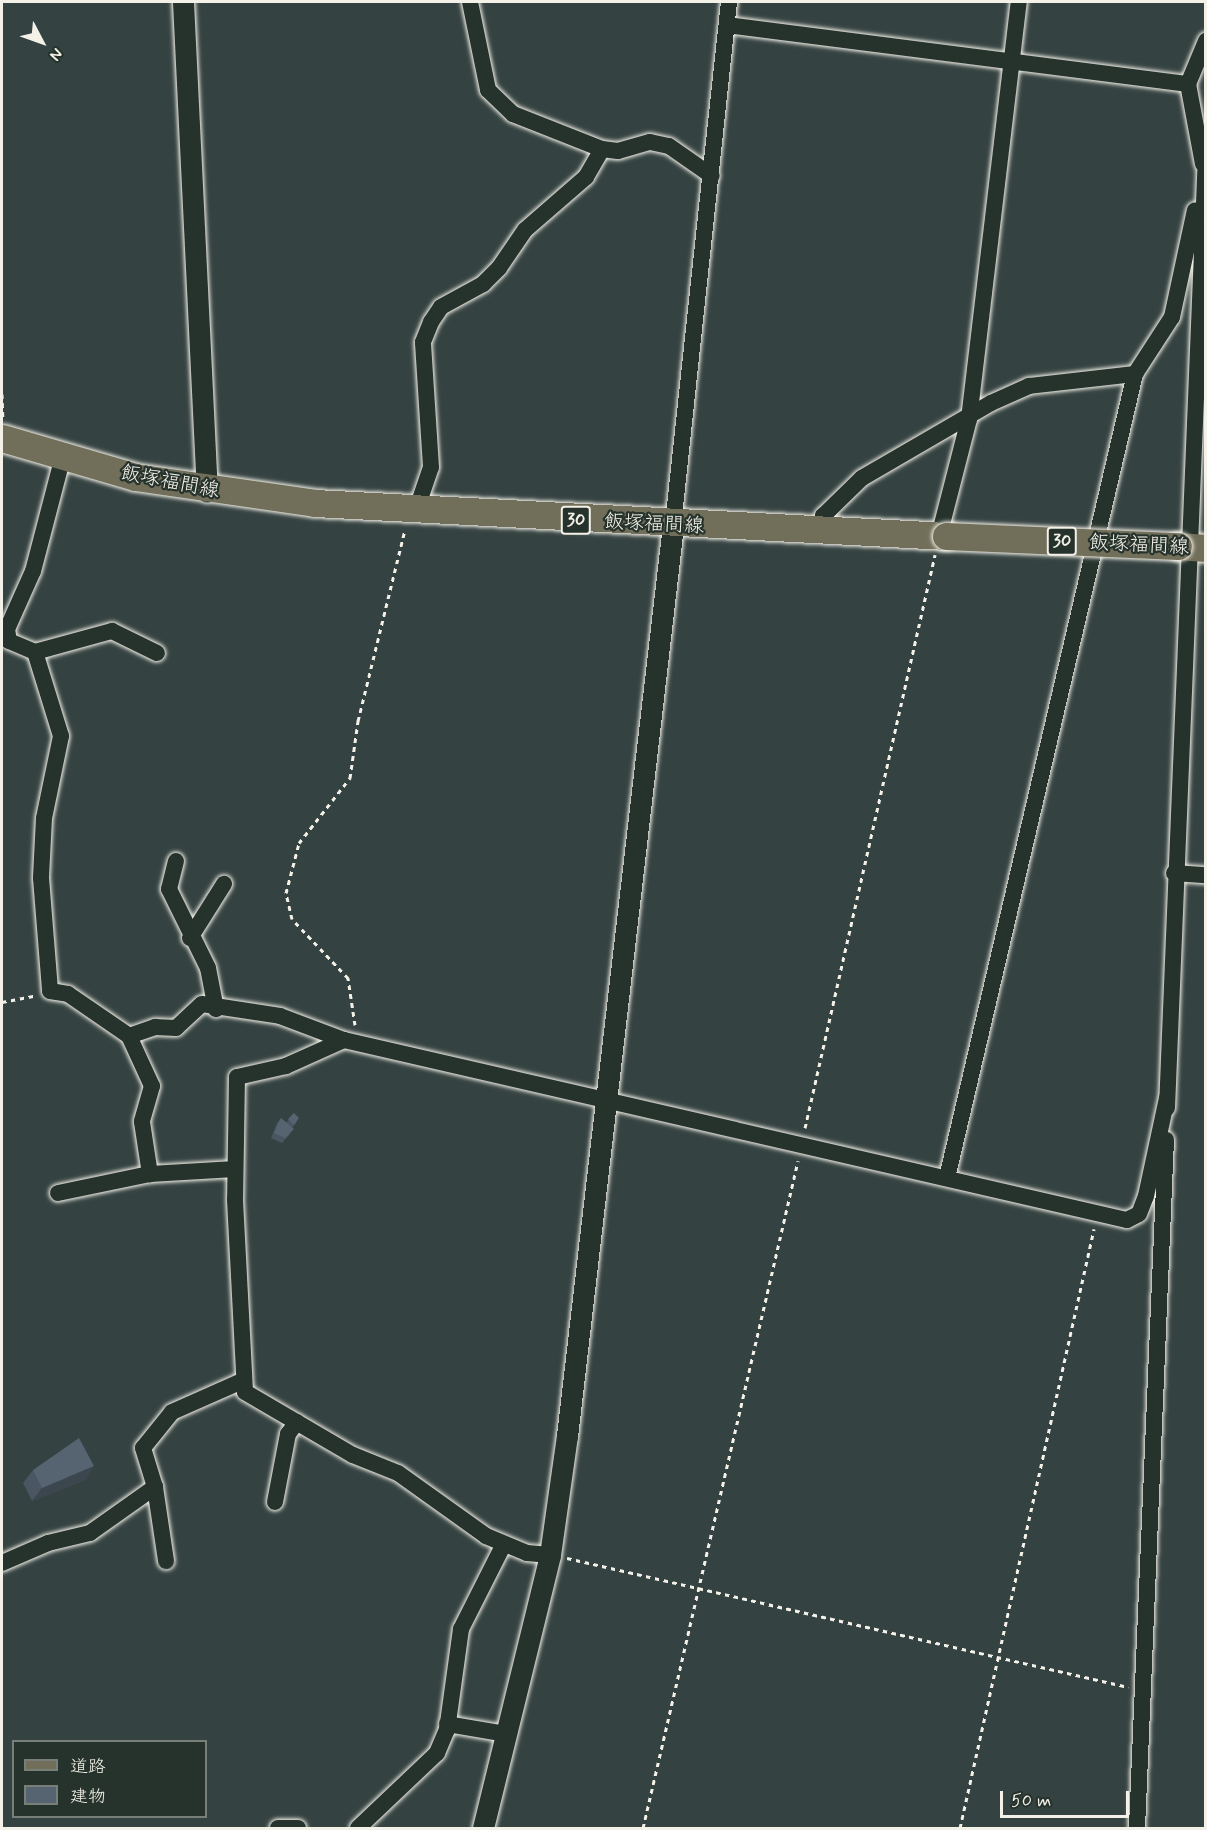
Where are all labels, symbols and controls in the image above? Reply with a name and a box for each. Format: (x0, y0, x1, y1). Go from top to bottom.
north arrow (12, 12, 72, 72)
text: N (45, 43, 67, 65)
street label: 飯塚福間線 (119, 461, 221, 503)
road number: 30 (560, 505, 592, 535)
street label: 飯塚福間線 (603, 509, 705, 539)
road number: 30 (1046, 526, 1078, 556)
street label: 飯塚福間線 (1088, 530, 1190, 560)
legend (12, 1740, 207, 1818)
text: 道路 (70, 1755, 106, 1779)
scale bar (1003, 1779, 1132, 1817)
text: 建物 (70, 1785, 106, 1809)
text: 50 m (1011, 1789, 1051, 1813)

